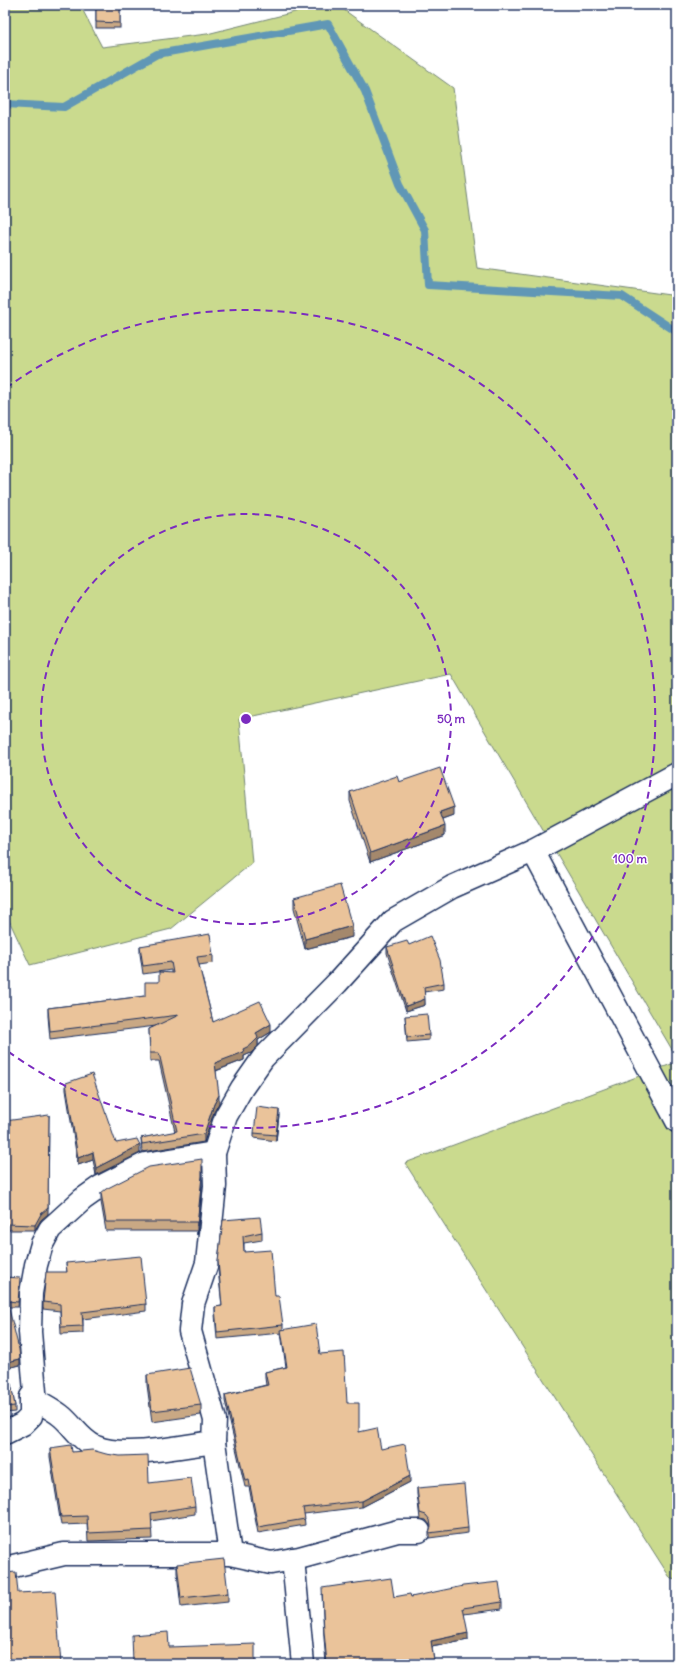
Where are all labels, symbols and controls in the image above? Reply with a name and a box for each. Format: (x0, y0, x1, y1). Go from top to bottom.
text: 50 m (437, 711, 466, 726)
centre of rings (239, 712, 253, 726)
text: 100 m (613, 851, 647, 866)

